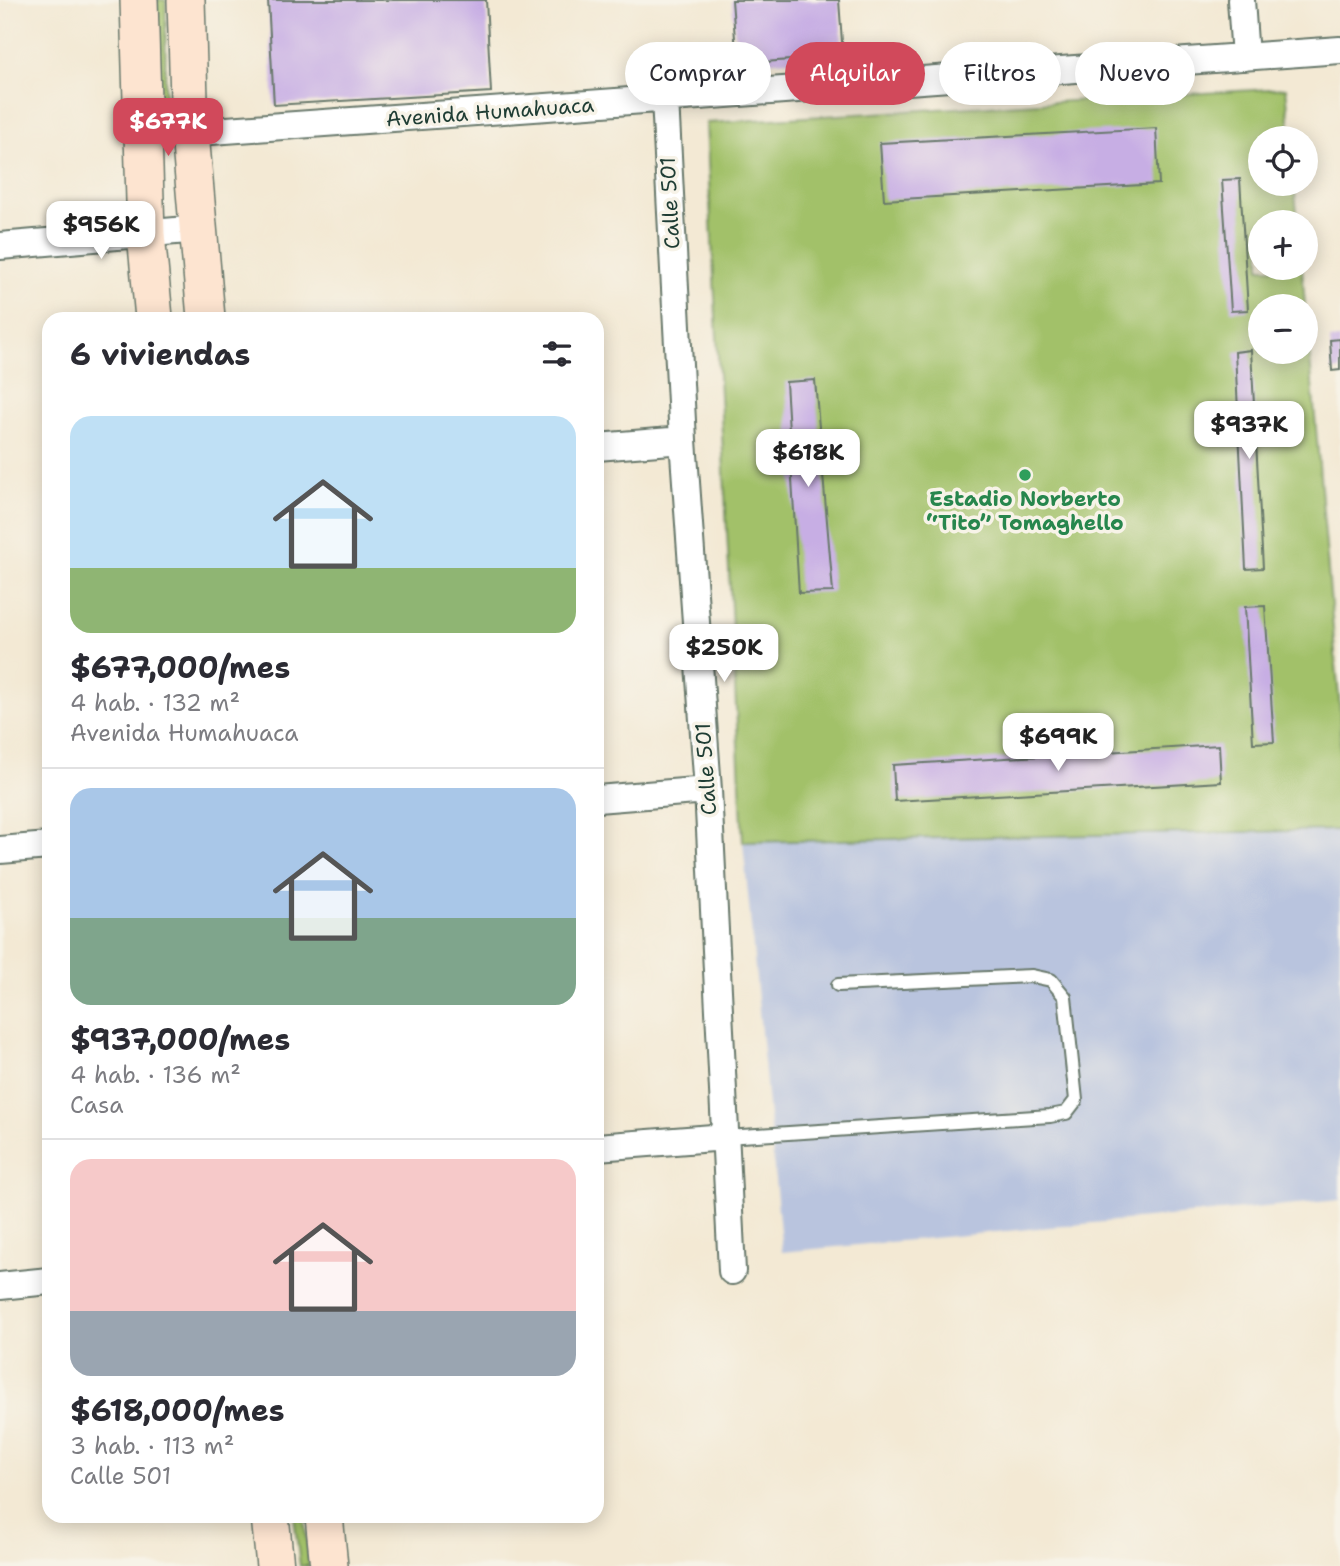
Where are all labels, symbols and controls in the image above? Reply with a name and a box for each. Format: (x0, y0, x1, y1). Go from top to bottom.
chip: Comprar (625, 42, 771, 105)
chip: Alquilar (785, 42, 925, 105)
chip: Filtros (939, 42, 1061, 105)
chip: Nuevo (1075, 42, 1195, 105)
street label: Avenida Humahuaca (385, 91, 595, 133)
pin: $677K (119, 99, 217, 158)
text: $677K (129, 106, 207, 136)
map controls (1248, 126, 1318, 364)
button: locate (1248, 126, 1318, 196)
street label: Calle 501 (654, 156, 686, 250)
pin: $956K (52, 202, 150, 261)
text: $956K (62, 209, 140, 239)
button: + (1248, 210, 1318, 280)
button: − (1248, 294, 1318, 364)
text: 6 viviendas (70, 334, 250, 375)
icon: filters (538, 335, 576, 373)
pin: $937K (1200, 402, 1298, 461)
text: $937K (1210, 409, 1288, 439)
pin: $618K (759, 430, 857, 489)
text: $618K (772, 437, 844, 467)
icon: home (260, 461, 386, 587)
marker: Estadio Norberto “Tito” Tomaghello (1017, 467, 1033, 483)
place label: Estadio Norberto “Tito” Tomaghello (926, 485, 1124, 537)
pin: $250K (675, 624, 773, 684)
text: $250K (685, 632, 763, 662)
text: $677,000/mes (70, 647, 290, 688)
text: 4 hab. · 132 m² (70, 688, 240, 718)
pin: $699K (1009, 714, 1107, 773)
text: Avenida Humahuaca (70, 718, 299, 748)
text: $699K (1019, 721, 1097, 751)
street label: Calle 501 (689, 722, 723, 816)
icon: home (260, 833, 386, 959)
text: $937,000/mes (70, 1019, 290, 1060)
text: 4 hab. · 136 m² (70, 1060, 241, 1090)
text: Casa (70, 1090, 123, 1120)
icon: home (260, 1204, 386, 1330)
text: $618,000/mes (70, 1390, 285, 1431)
text: 3 hab. · 113 m² (70, 1431, 234, 1461)
text: Calle 501 (70, 1461, 171, 1491)

